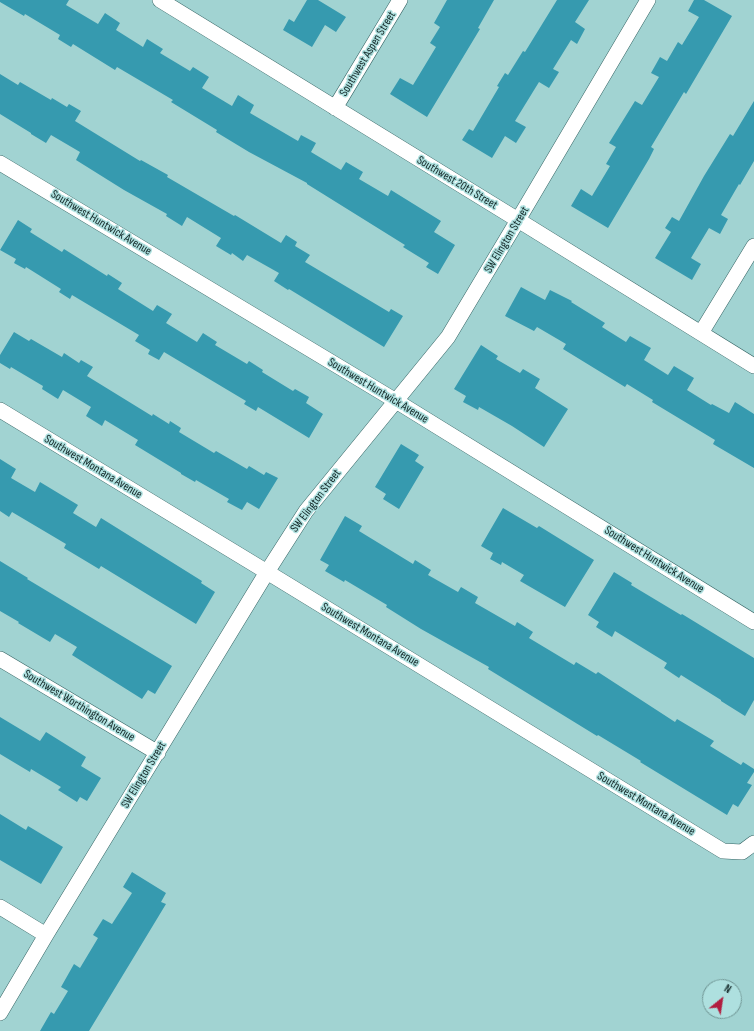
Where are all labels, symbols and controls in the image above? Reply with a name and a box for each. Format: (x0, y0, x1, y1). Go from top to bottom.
street label: Southwest Aspen Street (337, 9, 399, 99)
street label: Southwest 20th Street (414, 153, 500, 213)
street label: Southwest Huntwick Avenue (48, 187, 154, 259)
street label: SW Elington Street (481, 204, 533, 276)
street label: Southwest Huntwick Avenue (325, 355, 431, 427)
street label: Southwest Montana Avenue (41, 432, 145, 502)
street label: SW Elington Street (288, 467, 344, 535)
street label: Southwest Huntwick Avenue (601, 523, 707, 597)
street label: Southwest Montana Avenue (318, 600, 422, 670)
street label: Southwest Worthington Avenue (21, 667, 137, 745)
street label: SW Elington Street (118, 739, 170, 811)
street label: Southwest Montana Avenue (594, 769, 698, 839)
north arrow (702, 979, 742, 1019)
text: N (722, 982, 734, 996)

